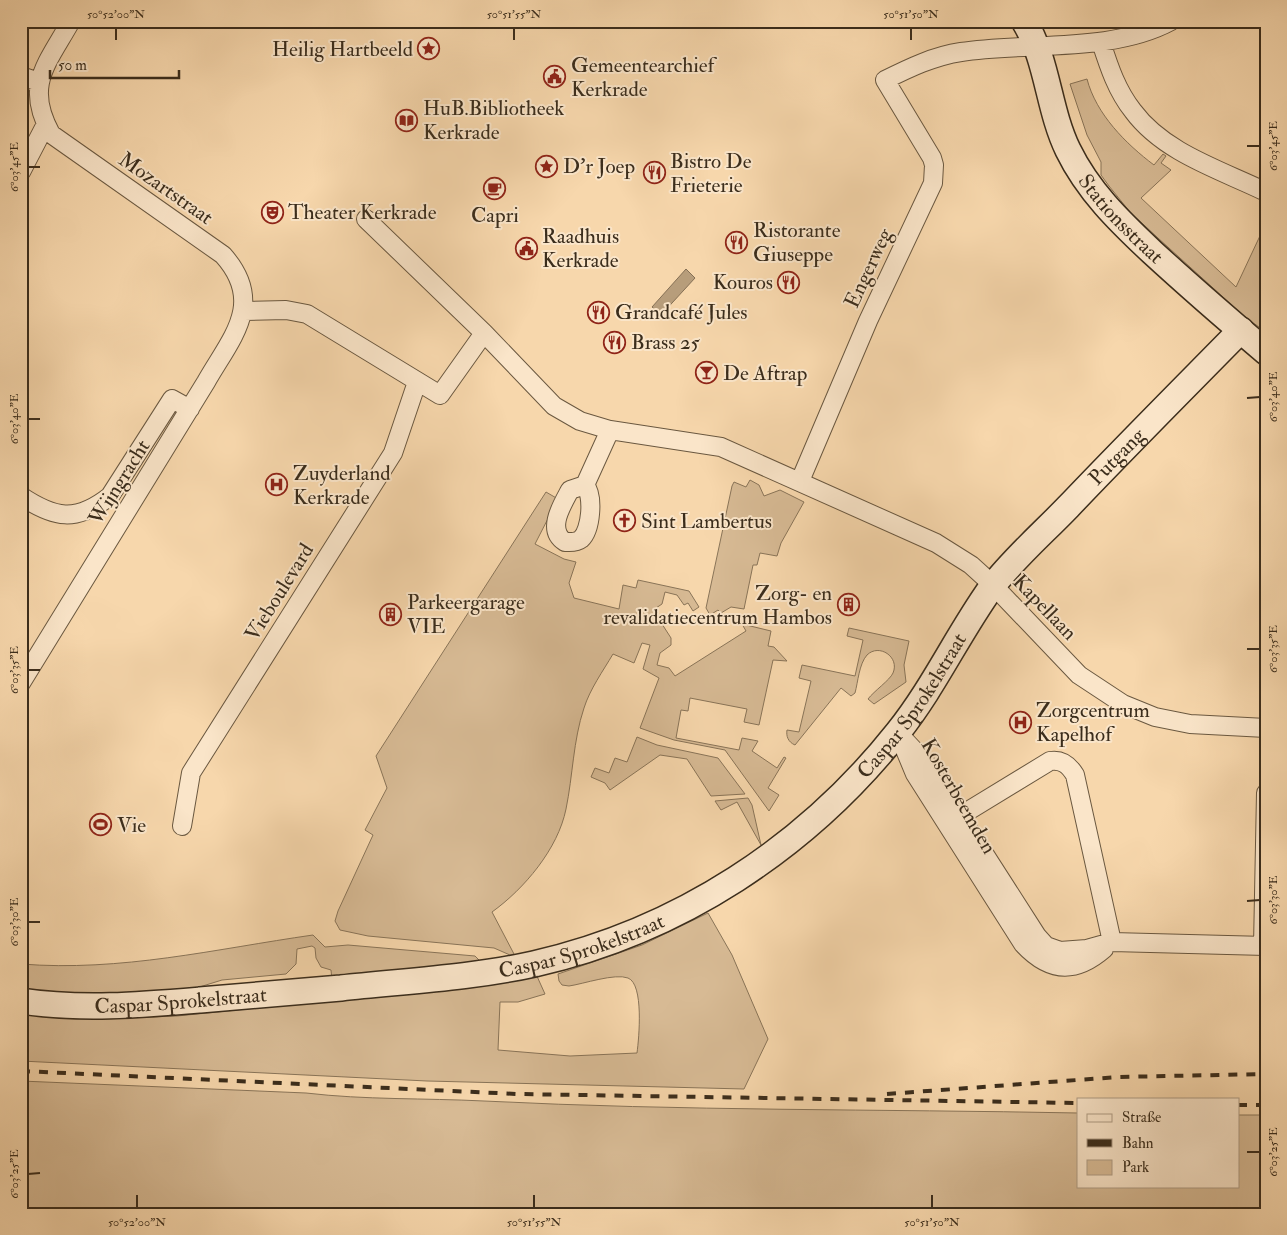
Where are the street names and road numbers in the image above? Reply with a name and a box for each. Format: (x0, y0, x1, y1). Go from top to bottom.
street label: Mozartstraat (113, 146, 218, 231)
street label: Stationsstraat (1072, 169, 1169, 270)
street label: Engerweg (838, 223, 899, 312)
street label: Putgang (1083, 422, 1152, 491)
street label: Wijngracht (82, 434, 156, 531)
street label: Vieboulevard (239, 538, 320, 646)
street label: Kapellaan (1007, 569, 1083, 646)
street label: Caspar Sprokelstraat (851, 628, 973, 784)
street label: Kosterbeemden (915, 734, 1003, 859)
street label: Caspar Sprokelstraat (497, 908, 669, 985)
street label: Caspar Sprokelstraat (94, 981, 268, 1020)

